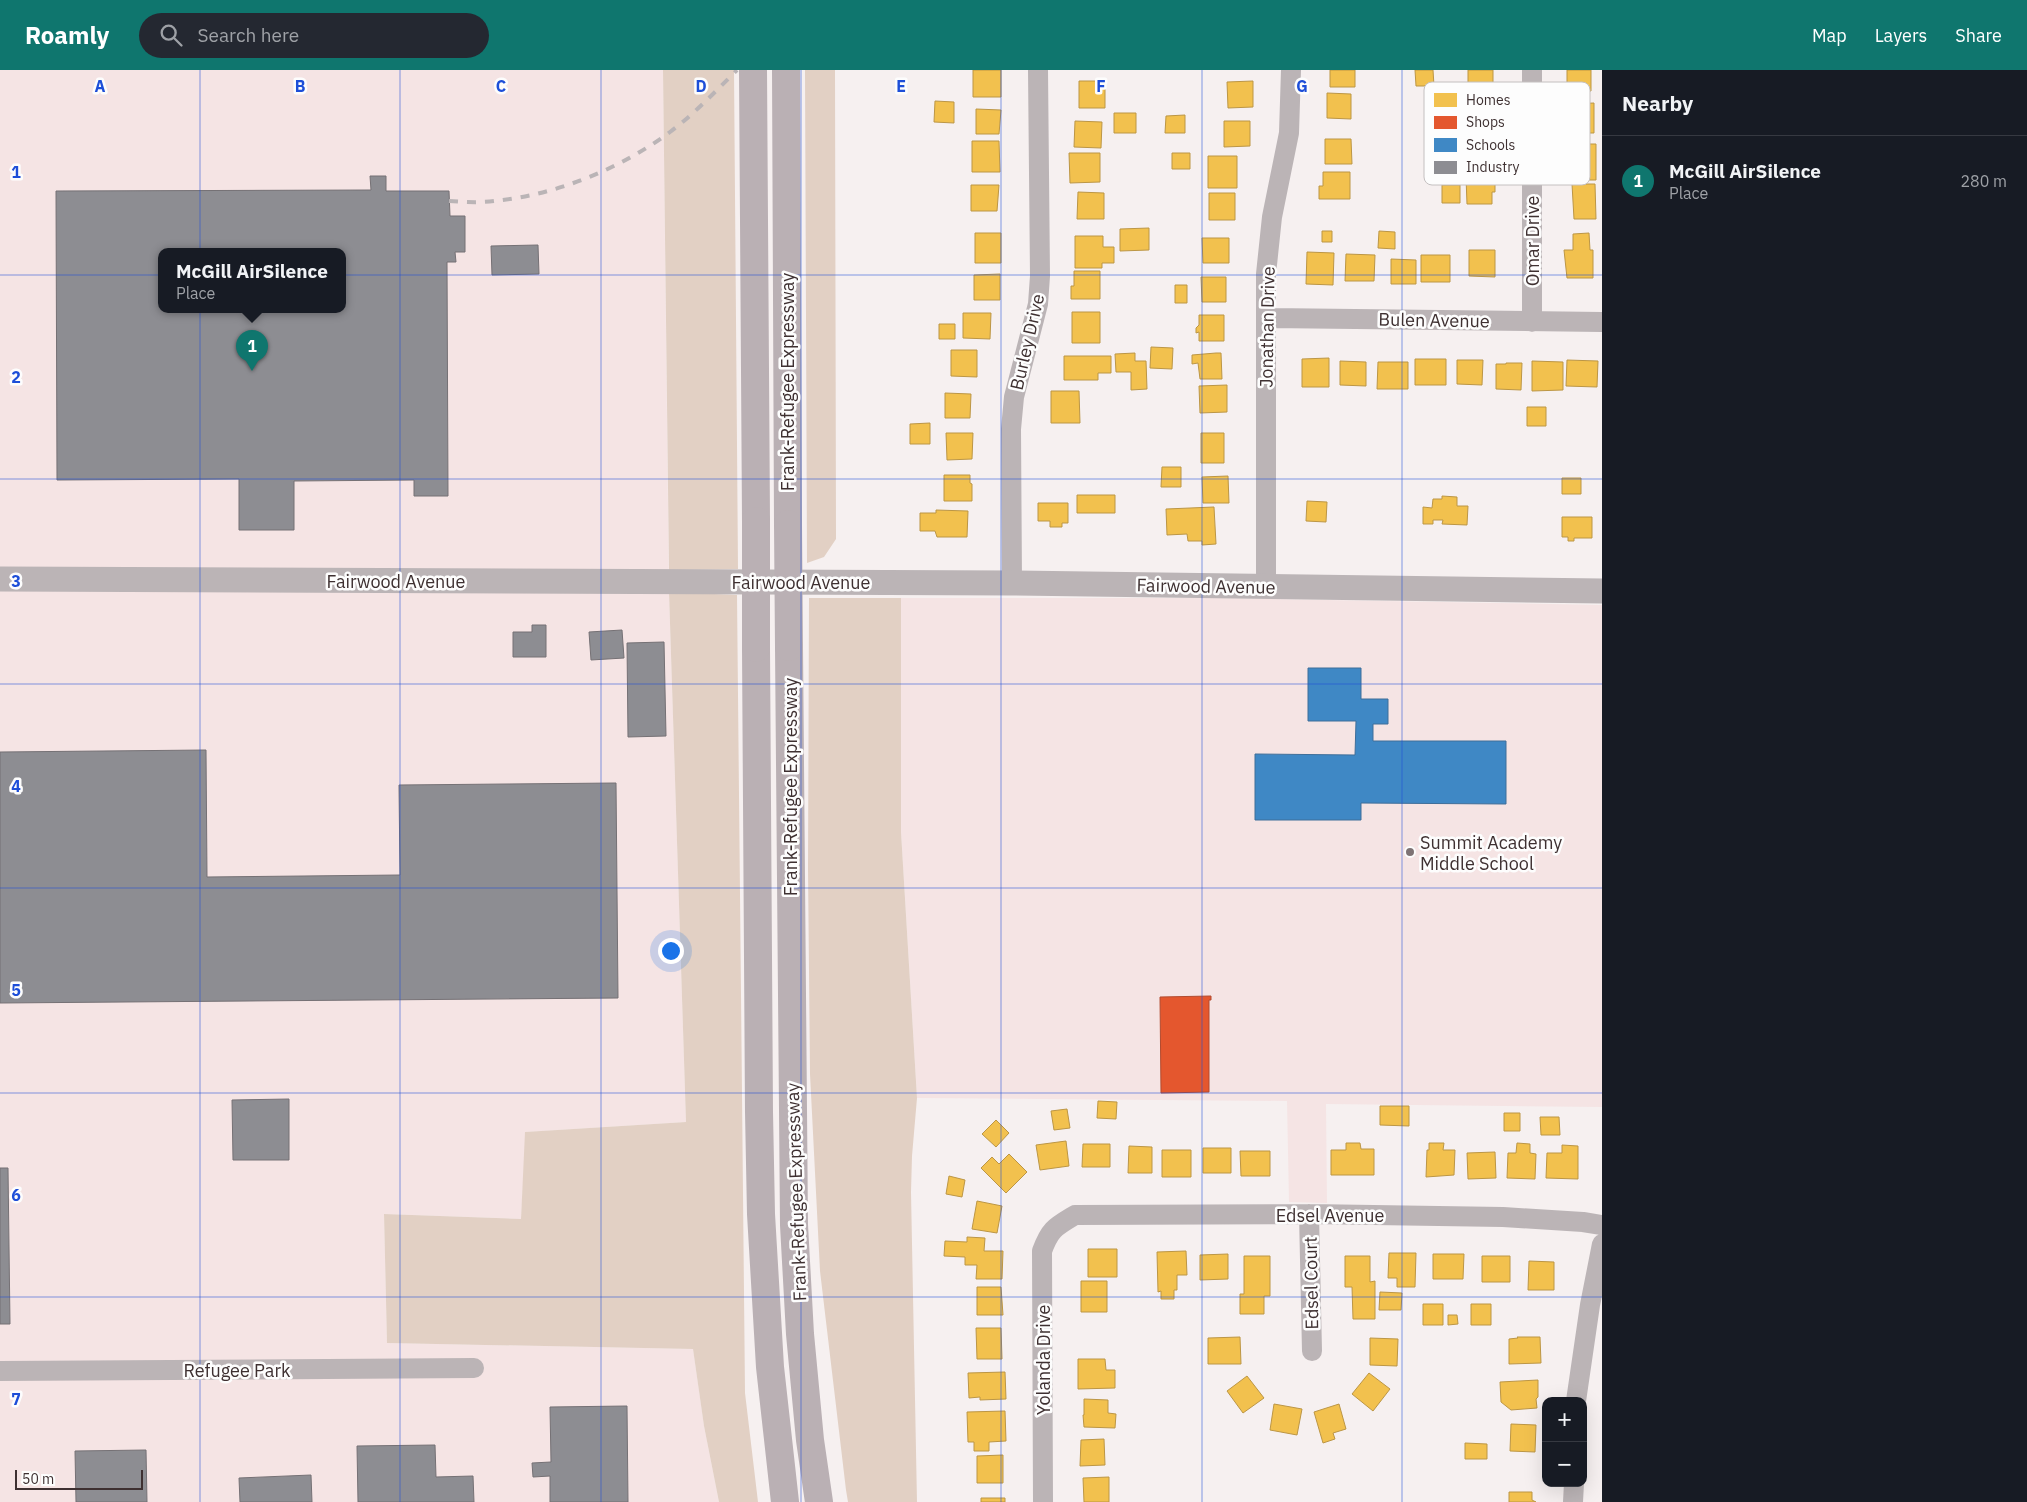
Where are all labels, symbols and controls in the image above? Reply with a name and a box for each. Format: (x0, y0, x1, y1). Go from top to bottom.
search box (139, 13, 489, 58)
text: Roamly (25, 19, 109, 51)
icon: search (157, 21, 185, 49)
text: Search here (197, 23, 299, 47)
text: Map (1812, 24, 1847, 47)
text: Layers (1875, 24, 1927, 47)
text: Share (1955, 24, 2002, 47)
text: A (95, 76, 106, 96)
text: B (295, 76, 306, 96)
text: C (496, 76, 506, 96)
text: D (695, 76, 707, 96)
text: E (896, 76, 906, 96)
text: F (1096, 76, 1106, 96)
text: G (1296, 76, 1308, 96)
legend (1424, 82, 1590, 185)
text: Nearby (1622, 89, 1693, 117)
text: Homes (1466, 91, 1511, 109)
text: Shops (1466, 113, 1505, 131)
text: Schools (1466, 136, 1516, 154)
text: Industry (1466, 158, 1520, 176)
text: McGill AirSilence (1669, 159, 1821, 183)
text: 1 (11, 162, 21, 182)
text: 1 (1633, 171, 1643, 191)
text: 280 m (1960, 171, 2007, 191)
text: Place (1669, 183, 1708, 203)
street label: Omar Drive (1521, 196, 1544, 286)
popup (158, 248, 346, 313)
text: McGill AirSilence (176, 259, 328, 283)
street label: Jonathan Drive (1254, 266, 1280, 388)
street label: Frank-Refugee Expressway (776, 273, 799, 491)
text: Place (176, 283, 215, 303)
street label: Burley Drive (1005, 291, 1049, 392)
street label: Bulen Avenue (1378, 308, 1490, 332)
pin: 1 (236, 330, 268, 371)
text: 2 (11, 367, 21, 387)
street label: Fairwood Avenue (327, 570, 466, 593)
text: 3 (11, 571, 21, 591)
street label: Fairwood Avenue (732, 571, 871, 594)
street label: Fairwood Avenue (1136, 573, 1276, 599)
street label: Frank-Refugee Expressway (779, 678, 802, 896)
text: 4 (11, 776, 21, 796)
place label: Summit Academy Middle School (1420, 831, 1562, 875)
marker: Summit Academy Middle School (1404, 846, 1416, 858)
your location (658, 938, 684, 964)
text: 5 (11, 980, 21, 1000)
street label: Frank-Refugee Expressway (781, 1082, 811, 1302)
text: 6 (11, 1185, 21, 1205)
street label: Edsel Avenue (1276, 1204, 1384, 1227)
street label: Edsel Court (1299, 1236, 1323, 1330)
street label: Yolanda Drive (1032, 1305, 1055, 1415)
street label: Refugee Park (183, 1359, 291, 1382)
text: 7 (11, 1389, 21, 1409)
map controls (1542, 1397, 1587, 1487)
button: + (1542, 1397, 1587, 1442)
button: − (1542, 1442, 1587, 1487)
scale bar (15, 1467, 142, 1490)
text: 50 m (22, 1470, 54, 1488)

